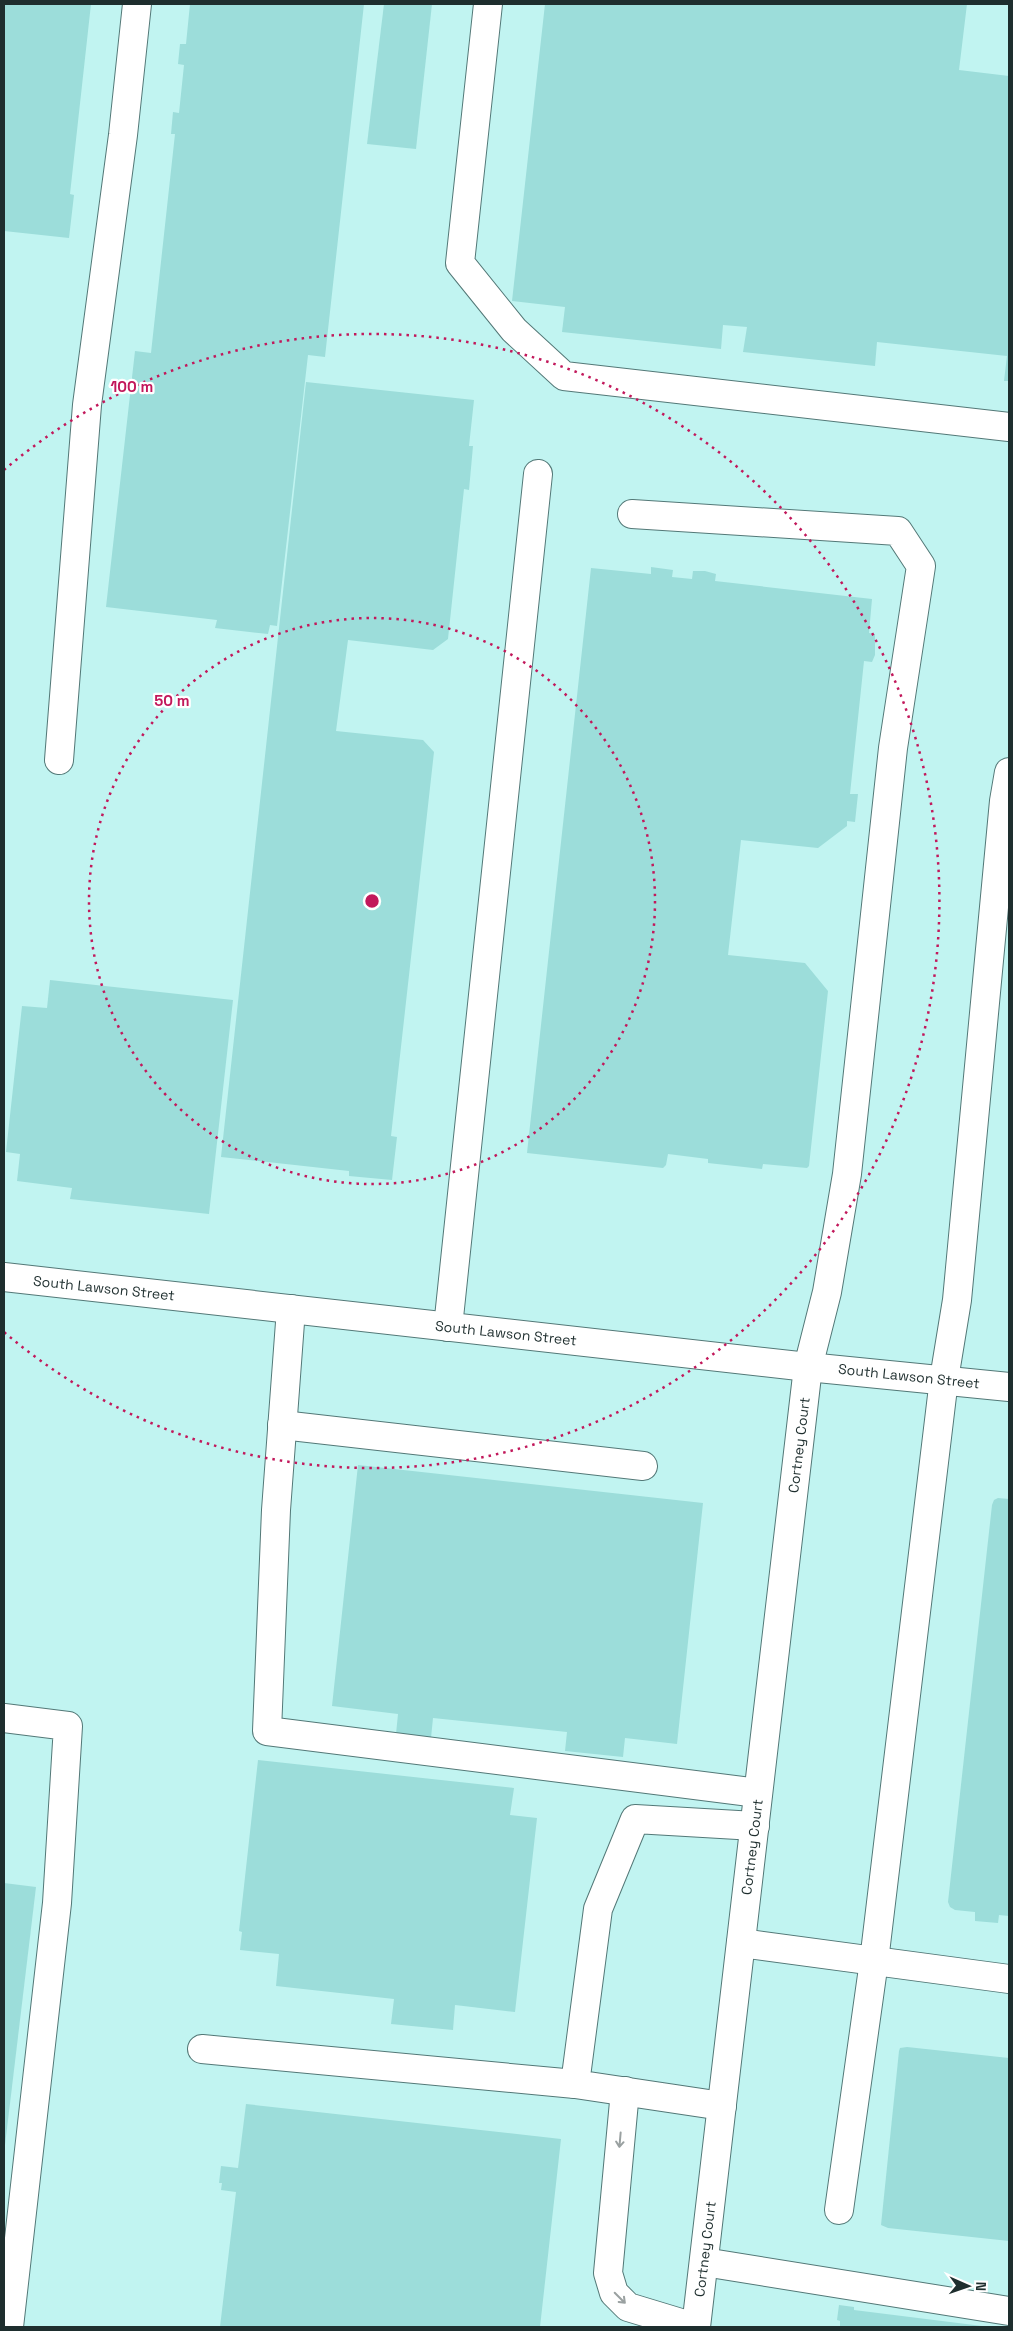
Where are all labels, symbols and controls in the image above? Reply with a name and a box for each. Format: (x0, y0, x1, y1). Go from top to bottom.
text: 100 m (111, 377, 153, 396)
text: 50 m (154, 691, 190, 710)
centre of rings (363, 892, 381, 910)
street label: South Lawson Street (32, 1272, 176, 1304)
street label: South Lawson Street (434, 1317, 578, 1349)
street label: South Lawson Street (837, 1360, 981, 1392)
street label: Cortney Court (784, 1396, 814, 1494)
street label: Cortney Court (737, 1798, 767, 1896)
one-way arrow (615, 2132, 625, 2148)
street label: Cortney Court (690, 2200, 720, 2298)
north arrow (943, 2261, 993, 2311)
text: N (972, 2281, 990, 2291)
one-way arrow (613, 2292, 626, 2304)

